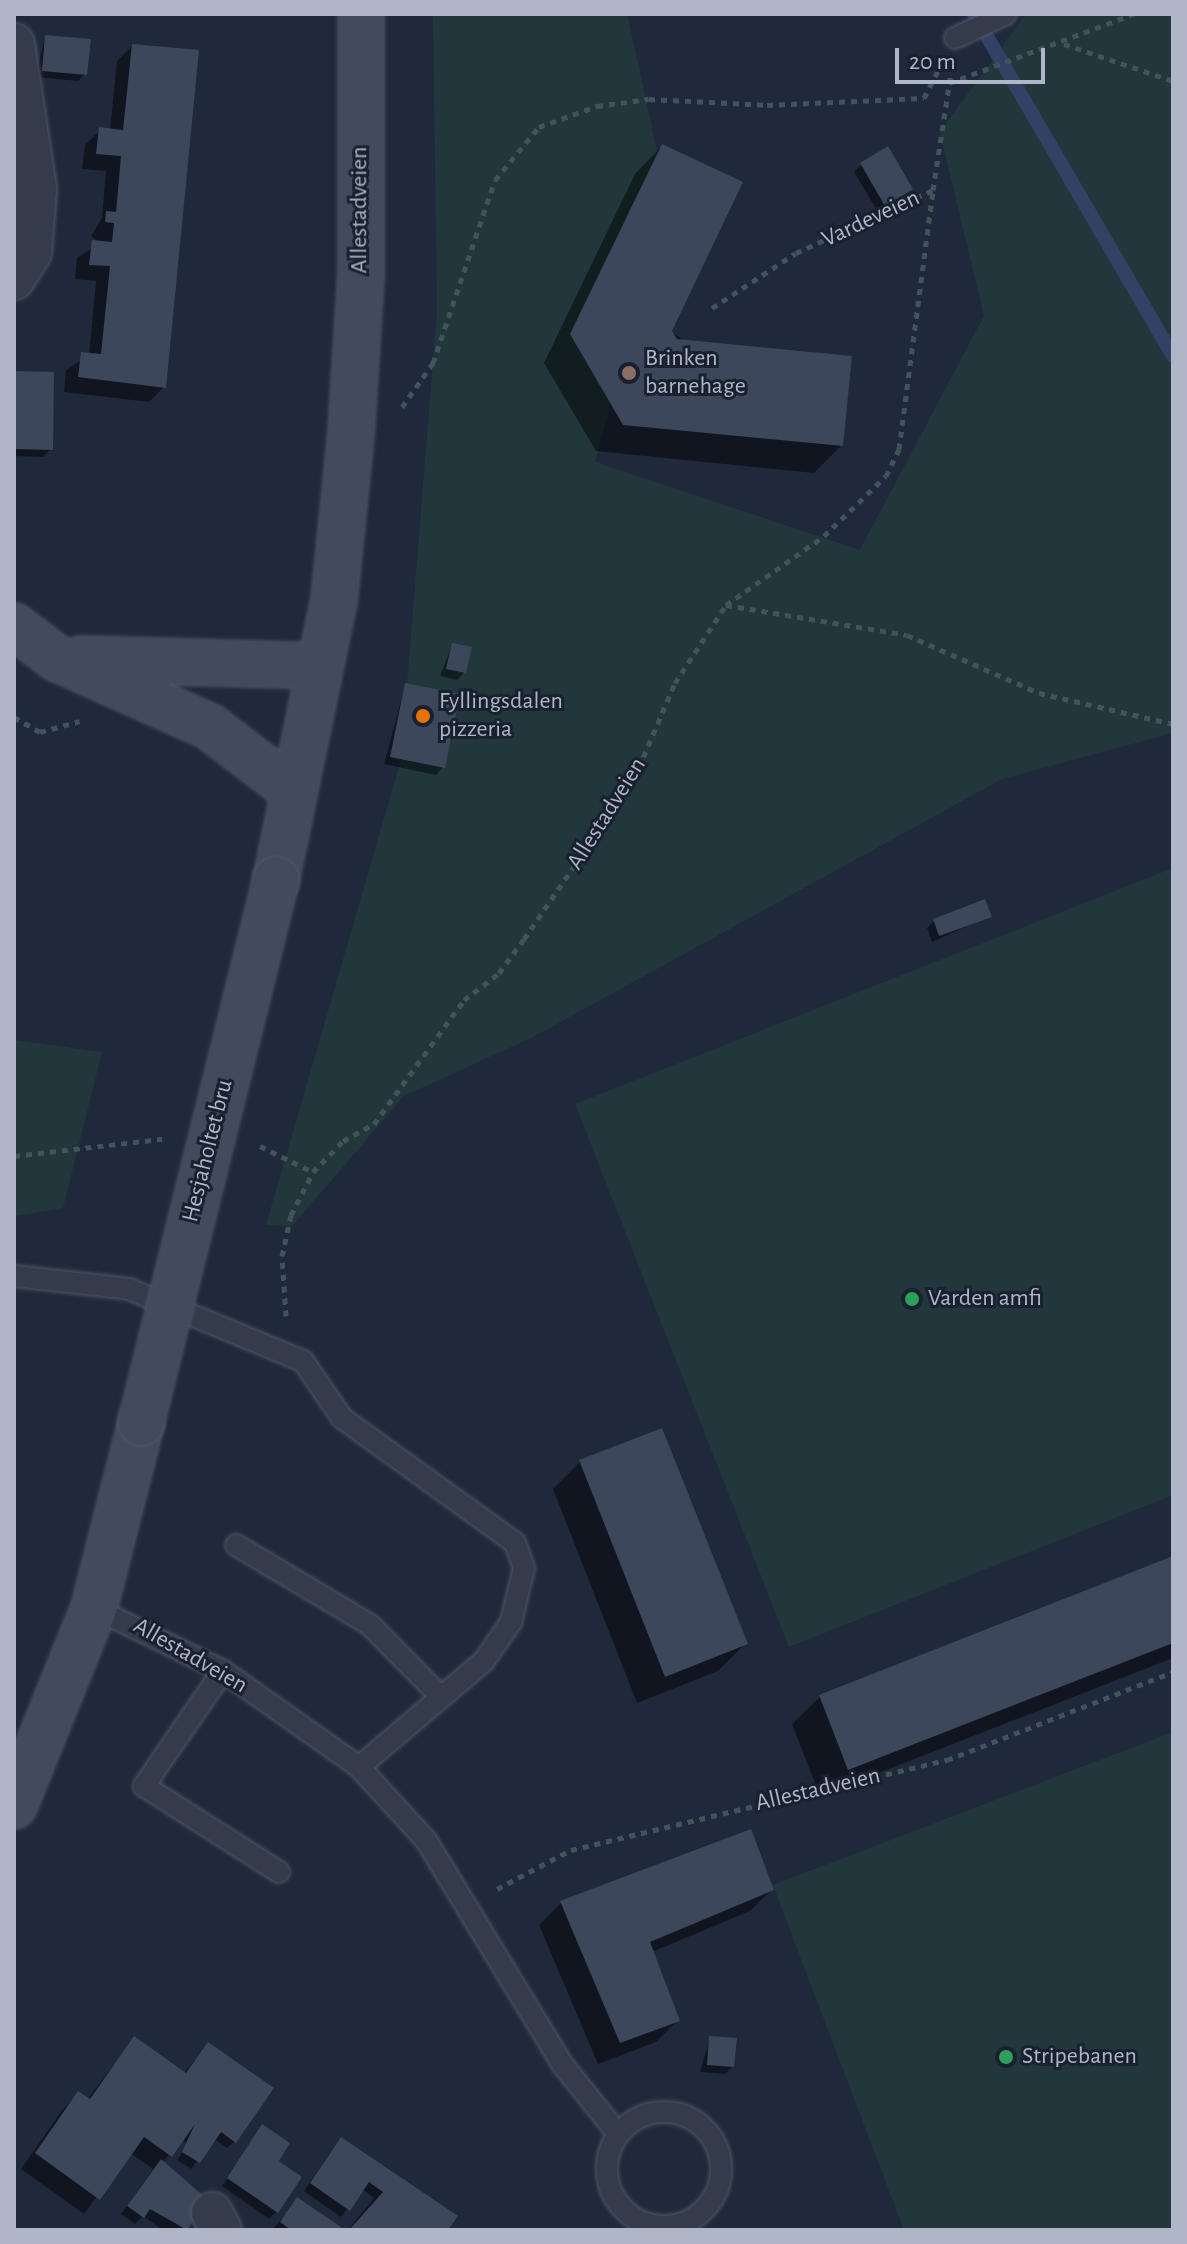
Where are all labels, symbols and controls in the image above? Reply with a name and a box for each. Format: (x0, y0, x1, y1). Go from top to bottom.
scale bar (899, 32, 1049, 82)
text: 20 m (909, 50, 956, 74)
street label: Allestadveien (346, 147, 374, 273)
street label: Vardeveien (818, 184, 924, 254)
place label: Brinken barnehage (645, 345, 746, 401)
marker: Brinken barnehage (620, 364, 638, 382)
place label: Fyllingsdalen pizzeria (439, 688, 563, 744)
marker: Fyllingsdalen pizzeria (414, 707, 432, 725)
street label: Allestadveien (561, 753, 653, 875)
street label: Hesjaholtet bru (176, 1077, 240, 1225)
place label: Varden amfi (928, 1285, 1042, 1313)
marker: Varden amfi (903, 1290, 921, 1308)
street label: Allestadveien (128, 1612, 252, 1700)
street label: Allestadveien (753, 1762, 883, 1818)
place label: Stripebanen (1022, 2043, 1137, 2071)
marker: Stripebanen (997, 2048, 1015, 2066)

